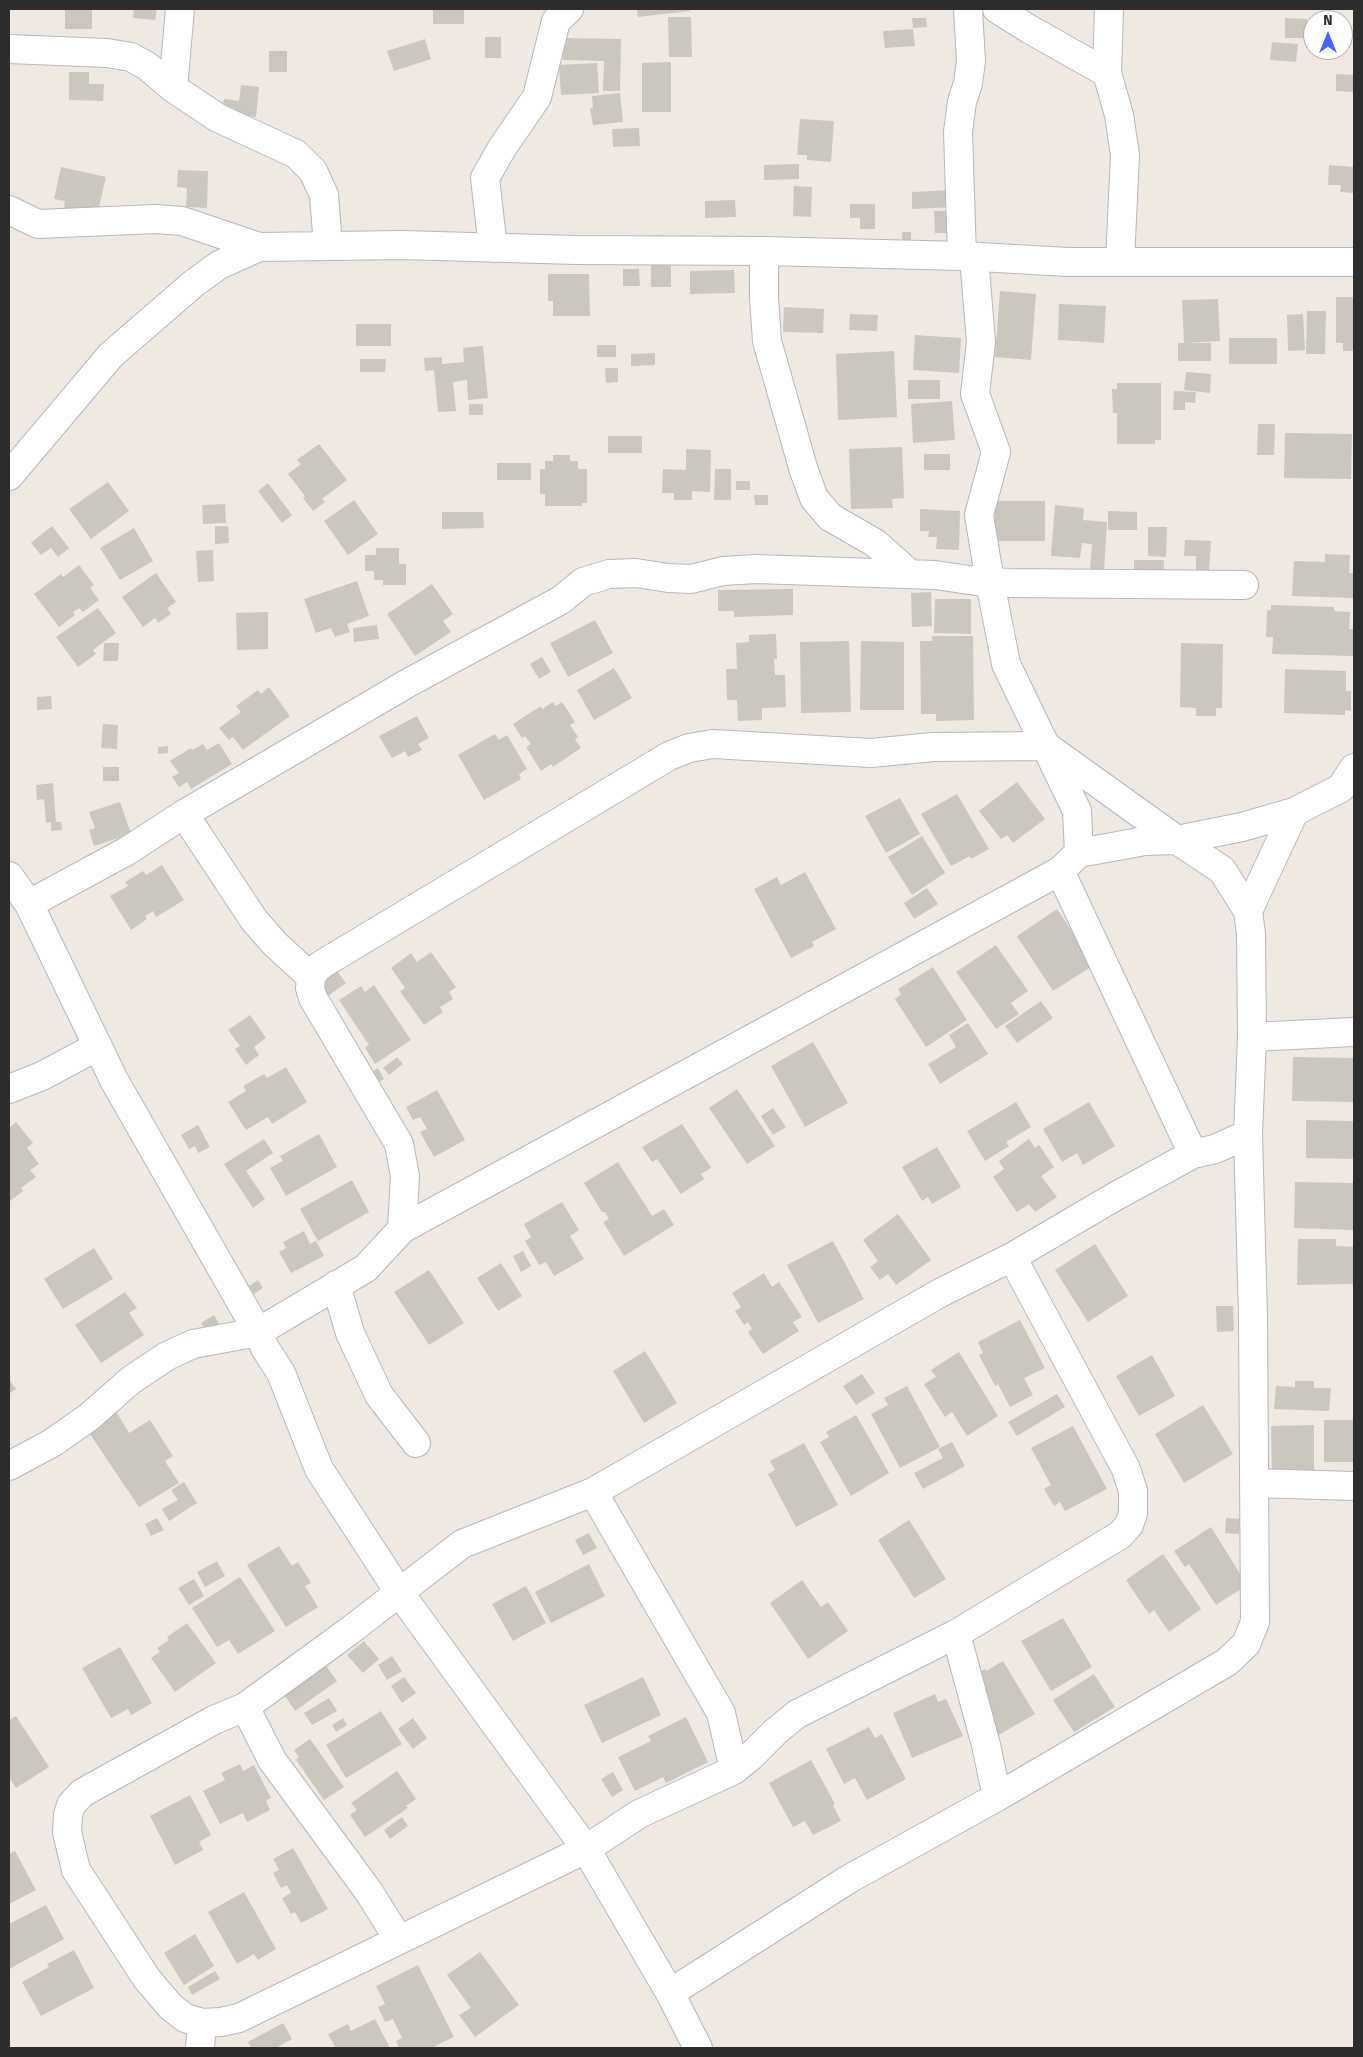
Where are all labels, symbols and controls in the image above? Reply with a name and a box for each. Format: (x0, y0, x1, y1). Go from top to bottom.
north arrow (1303, 10, 1353, 60)
text: N (1323, 12, 1333, 29)

